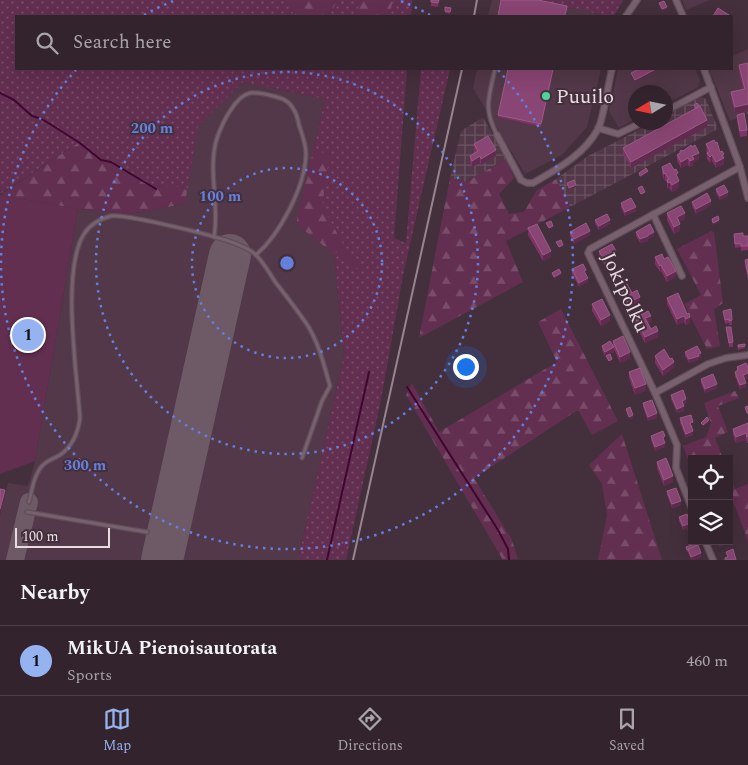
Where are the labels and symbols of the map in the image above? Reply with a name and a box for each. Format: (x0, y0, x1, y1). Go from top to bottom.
place label: Puuilo (556, 82, 614, 112)
north arrow (628, 85, 673, 130)
marker: Puuilo (540, 90, 552, 102)
text: 200 m (131, 117, 174, 140)
text: 100 m (199, 185, 242, 208)
street label: Jokipolku (593, 247, 657, 338)
centre of rings (278, 254, 296, 272)
pin: 1 (12, 316, 44, 354)
your location (453, 354, 479, 380)
text: 300 m (64, 454, 107, 477)
scale bar (15, 525, 110, 548)

